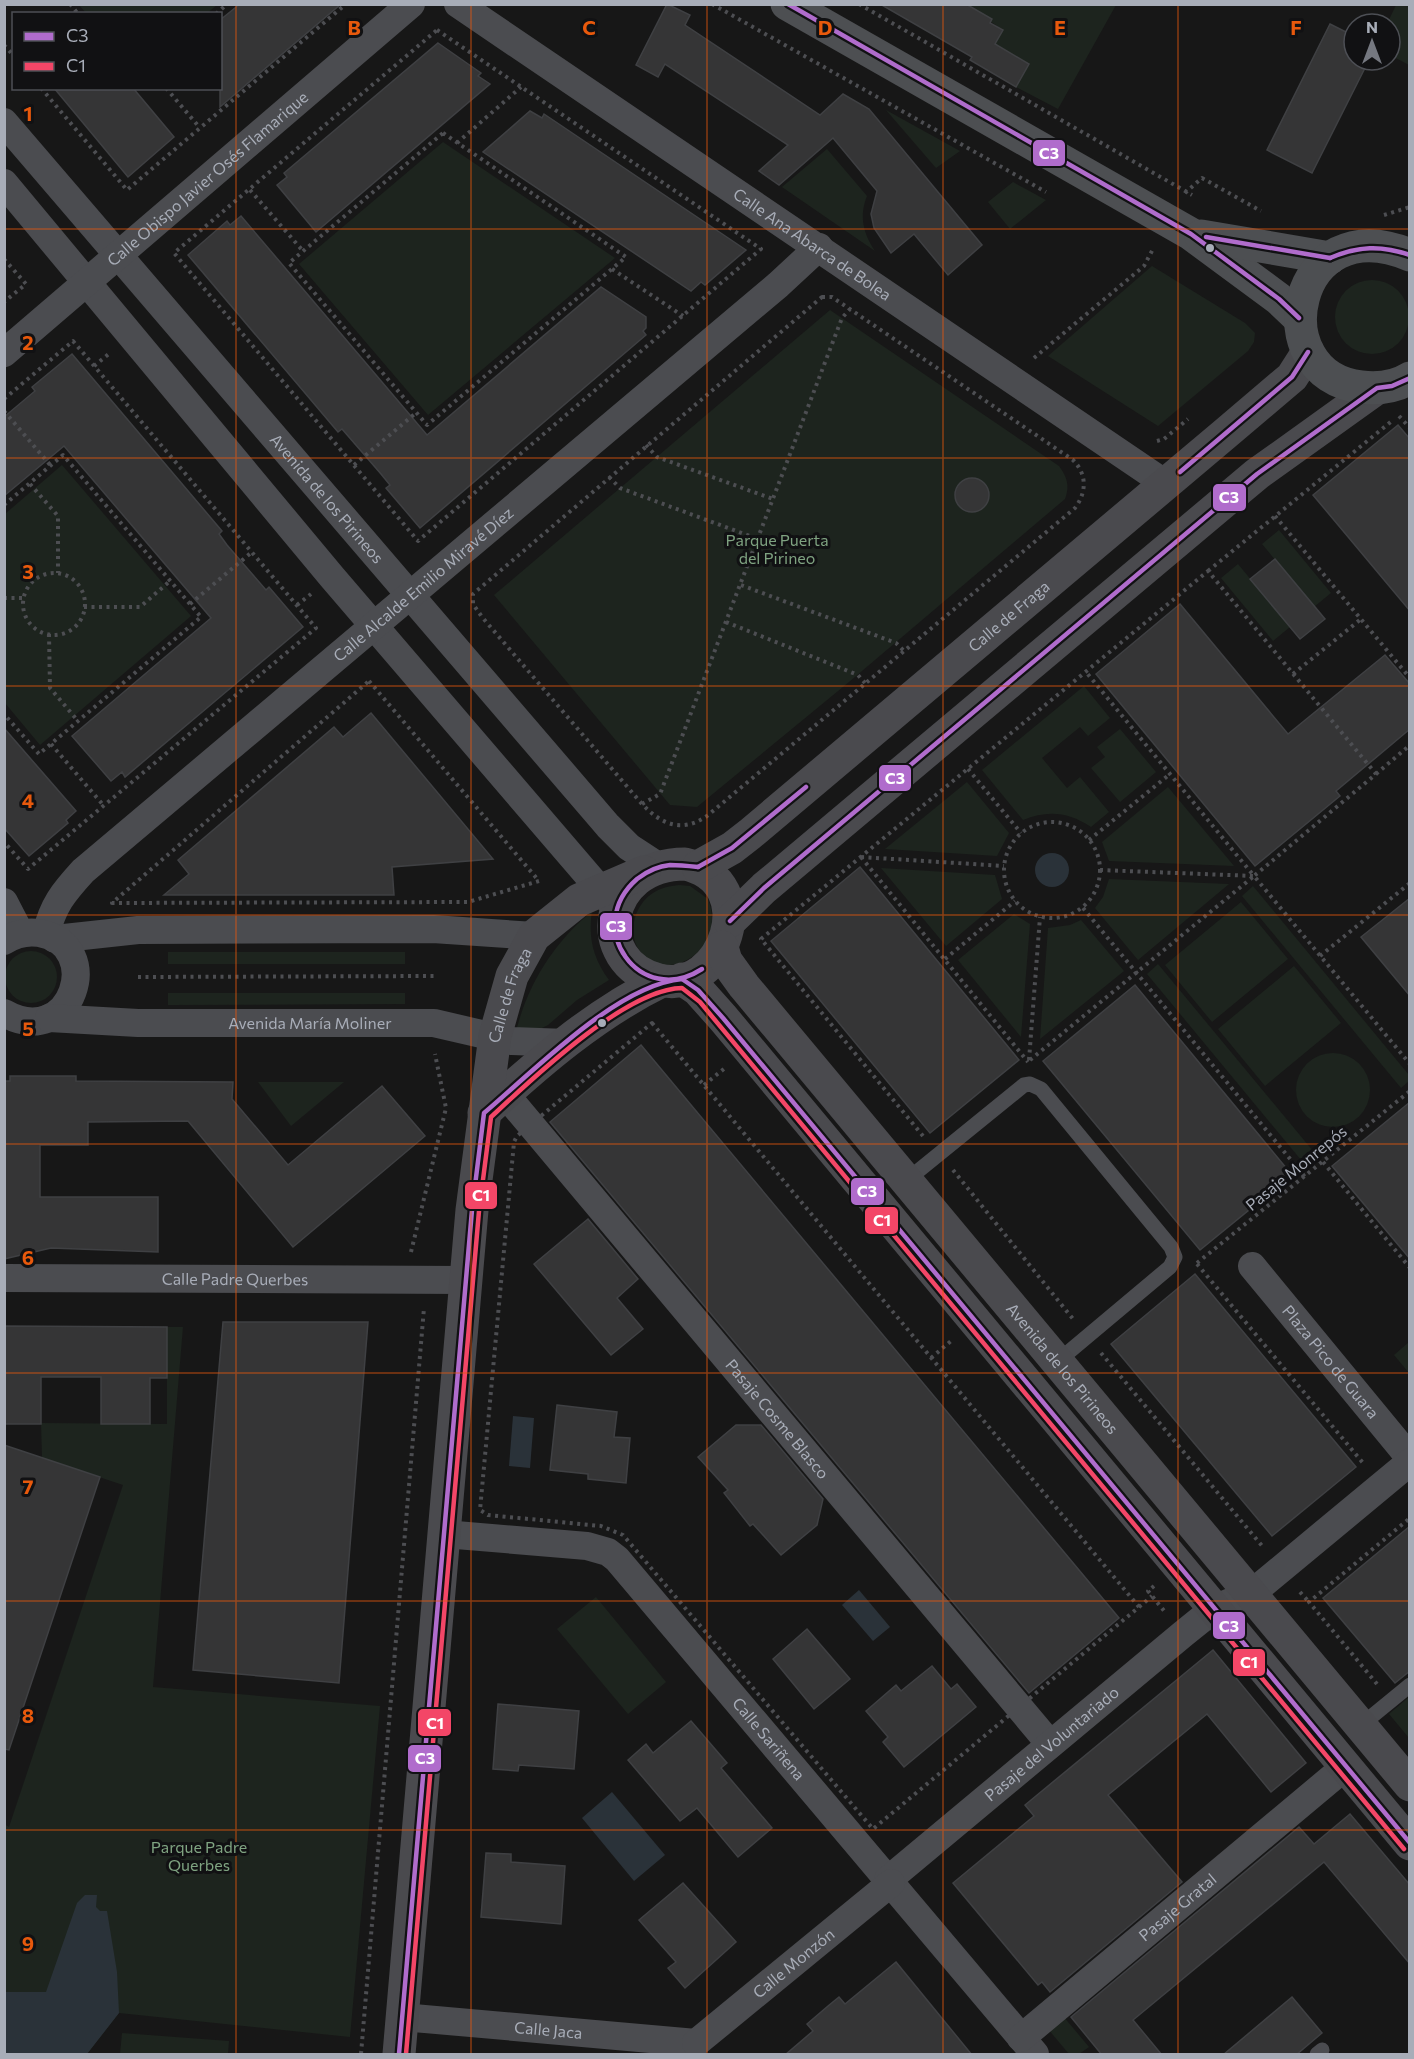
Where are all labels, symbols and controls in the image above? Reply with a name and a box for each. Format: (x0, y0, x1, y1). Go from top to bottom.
legend (12, 12, 222, 90)
north arrow (1342, 12, 1402, 72)
text: B (347, 15, 361, 39)
text: C (582, 15, 596, 39)
text: D (818, 15, 832, 39)
text: E (1054, 15, 1066, 39)
text: F (1290, 15, 1302, 39)
text: N (1366, 17, 1378, 36)
text: C3 (66, 24, 89, 46)
text: C1 (66, 54, 86, 76)
street label: Calle Obispo Javier Osés Flamarique (103, 87, 311, 270)
text: 1 (23, 101, 33, 125)
line badge: C3 (1032, 139, 1066, 167)
text: C3 (1039, 143, 1059, 162)
street label: Calle Ana Abarca de Bolea (730, 184, 895, 304)
unlabelled marker (1204, 242, 1216, 254)
text: 2 (22, 330, 34, 354)
street label: Avenida de los Pirineos (267, 430, 388, 567)
line badge: C3 (1212, 483, 1247, 512)
text: C3 (1219, 487, 1239, 506)
street label: Calle Alcalde Emilio Miravé Díez (329, 503, 517, 665)
park label: Parque Puerta del Pirineo (725, 530, 829, 567)
text: 3 (22, 559, 34, 583)
street label: Calle de Fraga (964, 576, 1053, 655)
line badge: C3 (878, 764, 912, 792)
text: C3 (885, 768, 905, 787)
text: 4 (22, 788, 34, 812)
line badge: C3 (599, 912, 633, 941)
text: C3 (606, 916, 626, 935)
street label: Calle de Fraga (484, 944, 535, 1044)
street label: Avenida María Moliner (228, 1013, 392, 1032)
text: 5 (22, 1016, 34, 1040)
unlabelled marker (596, 1017, 608, 1029)
street label: Pasaje Monrepós (1241, 1121, 1350, 1214)
line badge: C3 (850, 1177, 885, 1206)
line badge: C1 (464, 1181, 498, 1210)
text: C3 (857, 1181, 877, 1200)
text: C1 (472, 1185, 490, 1204)
line badge: C1 (864, 1206, 899, 1235)
text: C1 (873, 1210, 891, 1229)
text: 6 (22, 1245, 34, 1269)
street label: Calle Padre Querbes (162, 1269, 308, 1288)
street label: Avenida de los Pirineos (1003, 1299, 1123, 1437)
street label: Plaza Pico de Guara (1279, 1301, 1383, 1422)
street label: Pasaje Cosme Blasco (722, 1355, 833, 1482)
text: 7 (23, 1474, 34, 1498)
line badge: C3 (1212, 1611, 1246, 1640)
text: C3 (1219, 1616, 1239, 1635)
line badge: C1 (1232, 1648, 1266, 1677)
text: C1 (1240, 1652, 1258, 1671)
street label: Pasaje del Voluntariado (980, 1682, 1122, 1805)
street label: Calle Sariñena (729, 1693, 809, 1784)
text: 8 (22, 1703, 34, 1727)
line badge: C1 (417, 1708, 452, 1737)
text: C1 (426, 1713, 444, 1732)
line badge: C3 (407, 1744, 442, 1773)
text: C3 (415, 1748, 435, 1767)
park label: Parque Padre Querbes (151, 1837, 247, 1874)
street label: Pasaje Gratal (1135, 1869, 1220, 1945)
street label: Calle Monzón (749, 1924, 838, 2002)
text: 9 (22, 1931, 34, 1955)
street label: Calle Jaca (514, 2017, 583, 2042)

